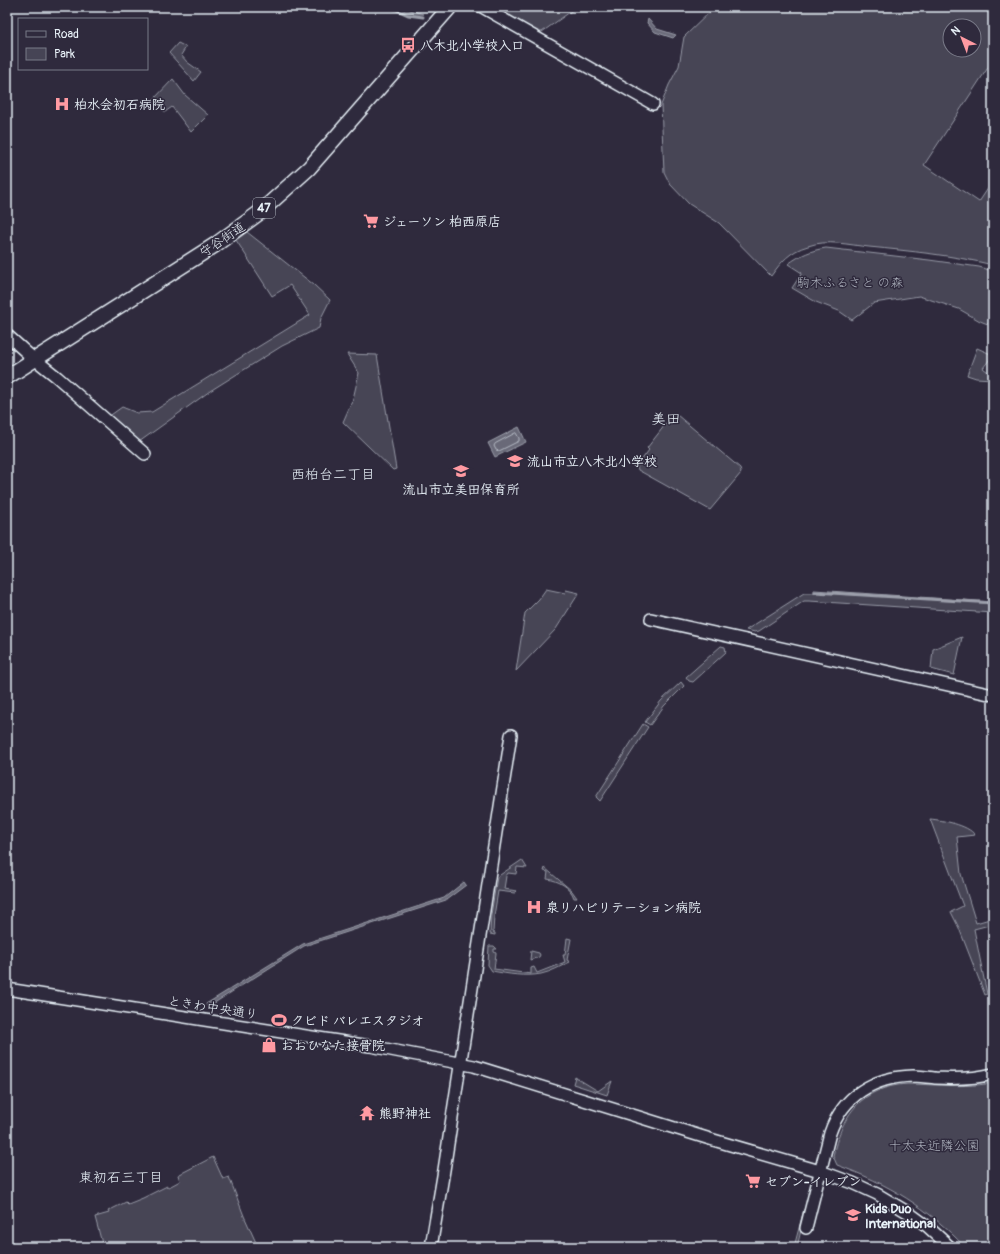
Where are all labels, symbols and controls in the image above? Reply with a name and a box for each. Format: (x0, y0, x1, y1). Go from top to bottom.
legend (18, 18, 148, 70)
north arrow (942, 18, 982, 58)
text: N (949, 23, 963, 38)
text: Road (54, 27, 79, 42)
bus stop icon: 八木北小学校入口 (399, 36, 417, 54)
place label: 八木北小学校入口 (420, 38, 524, 54)
text: Park (54, 47, 75, 62)
hospital icon: 柏水会初石病院 (53, 95, 71, 113)
place label: 柏水会初石病院 (74, 97, 165, 113)
road number: 47 (253, 198, 275, 218)
supermarket icon: ジェーソン 柏西原店 (362, 212, 380, 230)
place label: ジェーソン 柏西原店 (383, 214, 501, 230)
street label: 守谷街道 (197, 219, 249, 261)
park label: 駒木ふるさと の森 (797, 275, 903, 291)
district label: 美田 (651, 410, 681, 429)
school or university icon: 流山市立八木北小学校 (506, 452, 524, 470)
place label: 流山市立八木北小学校 (527, 454, 657, 470)
school or university icon: 流山市立美田保育所 (452, 462, 470, 480)
district label: 西柏台二丁目 (291, 466, 375, 483)
place label: 流山市立美田保育所 (402, 482, 520, 498)
hospital icon: 泉リハビリテーション病院 (525, 898, 543, 916)
place label: 泉リハビリテーション病院 (546, 900, 701, 916)
street label: ときわ中央通り (167, 993, 259, 1023)
sports icon: クビド バレエスタジオ (270, 1011, 288, 1029)
place label: クビド バレエスタジオ (291, 1013, 424, 1029)
shop icon: おおひなた接骨院 (260, 1036, 278, 1054)
place label: おおひなた接骨院 (281, 1038, 385, 1054)
temple icon: 熊野神社 (358, 1104, 376, 1122)
place label: 熊野神社 (379, 1106, 431, 1122)
park label: 十太夫近隣公園 (888, 1138, 980, 1154)
district label: 東初石三丁目 (79, 1169, 163, 1186)
supermarket icon: セブン-イレブン (744, 1172, 762, 1190)
place label: セブン-イレブン (765, 1174, 862, 1190)
place label: Kids Duo International (865, 1201, 936, 1232)
school or university icon: Kids Duo International (844, 1206, 862, 1224)

